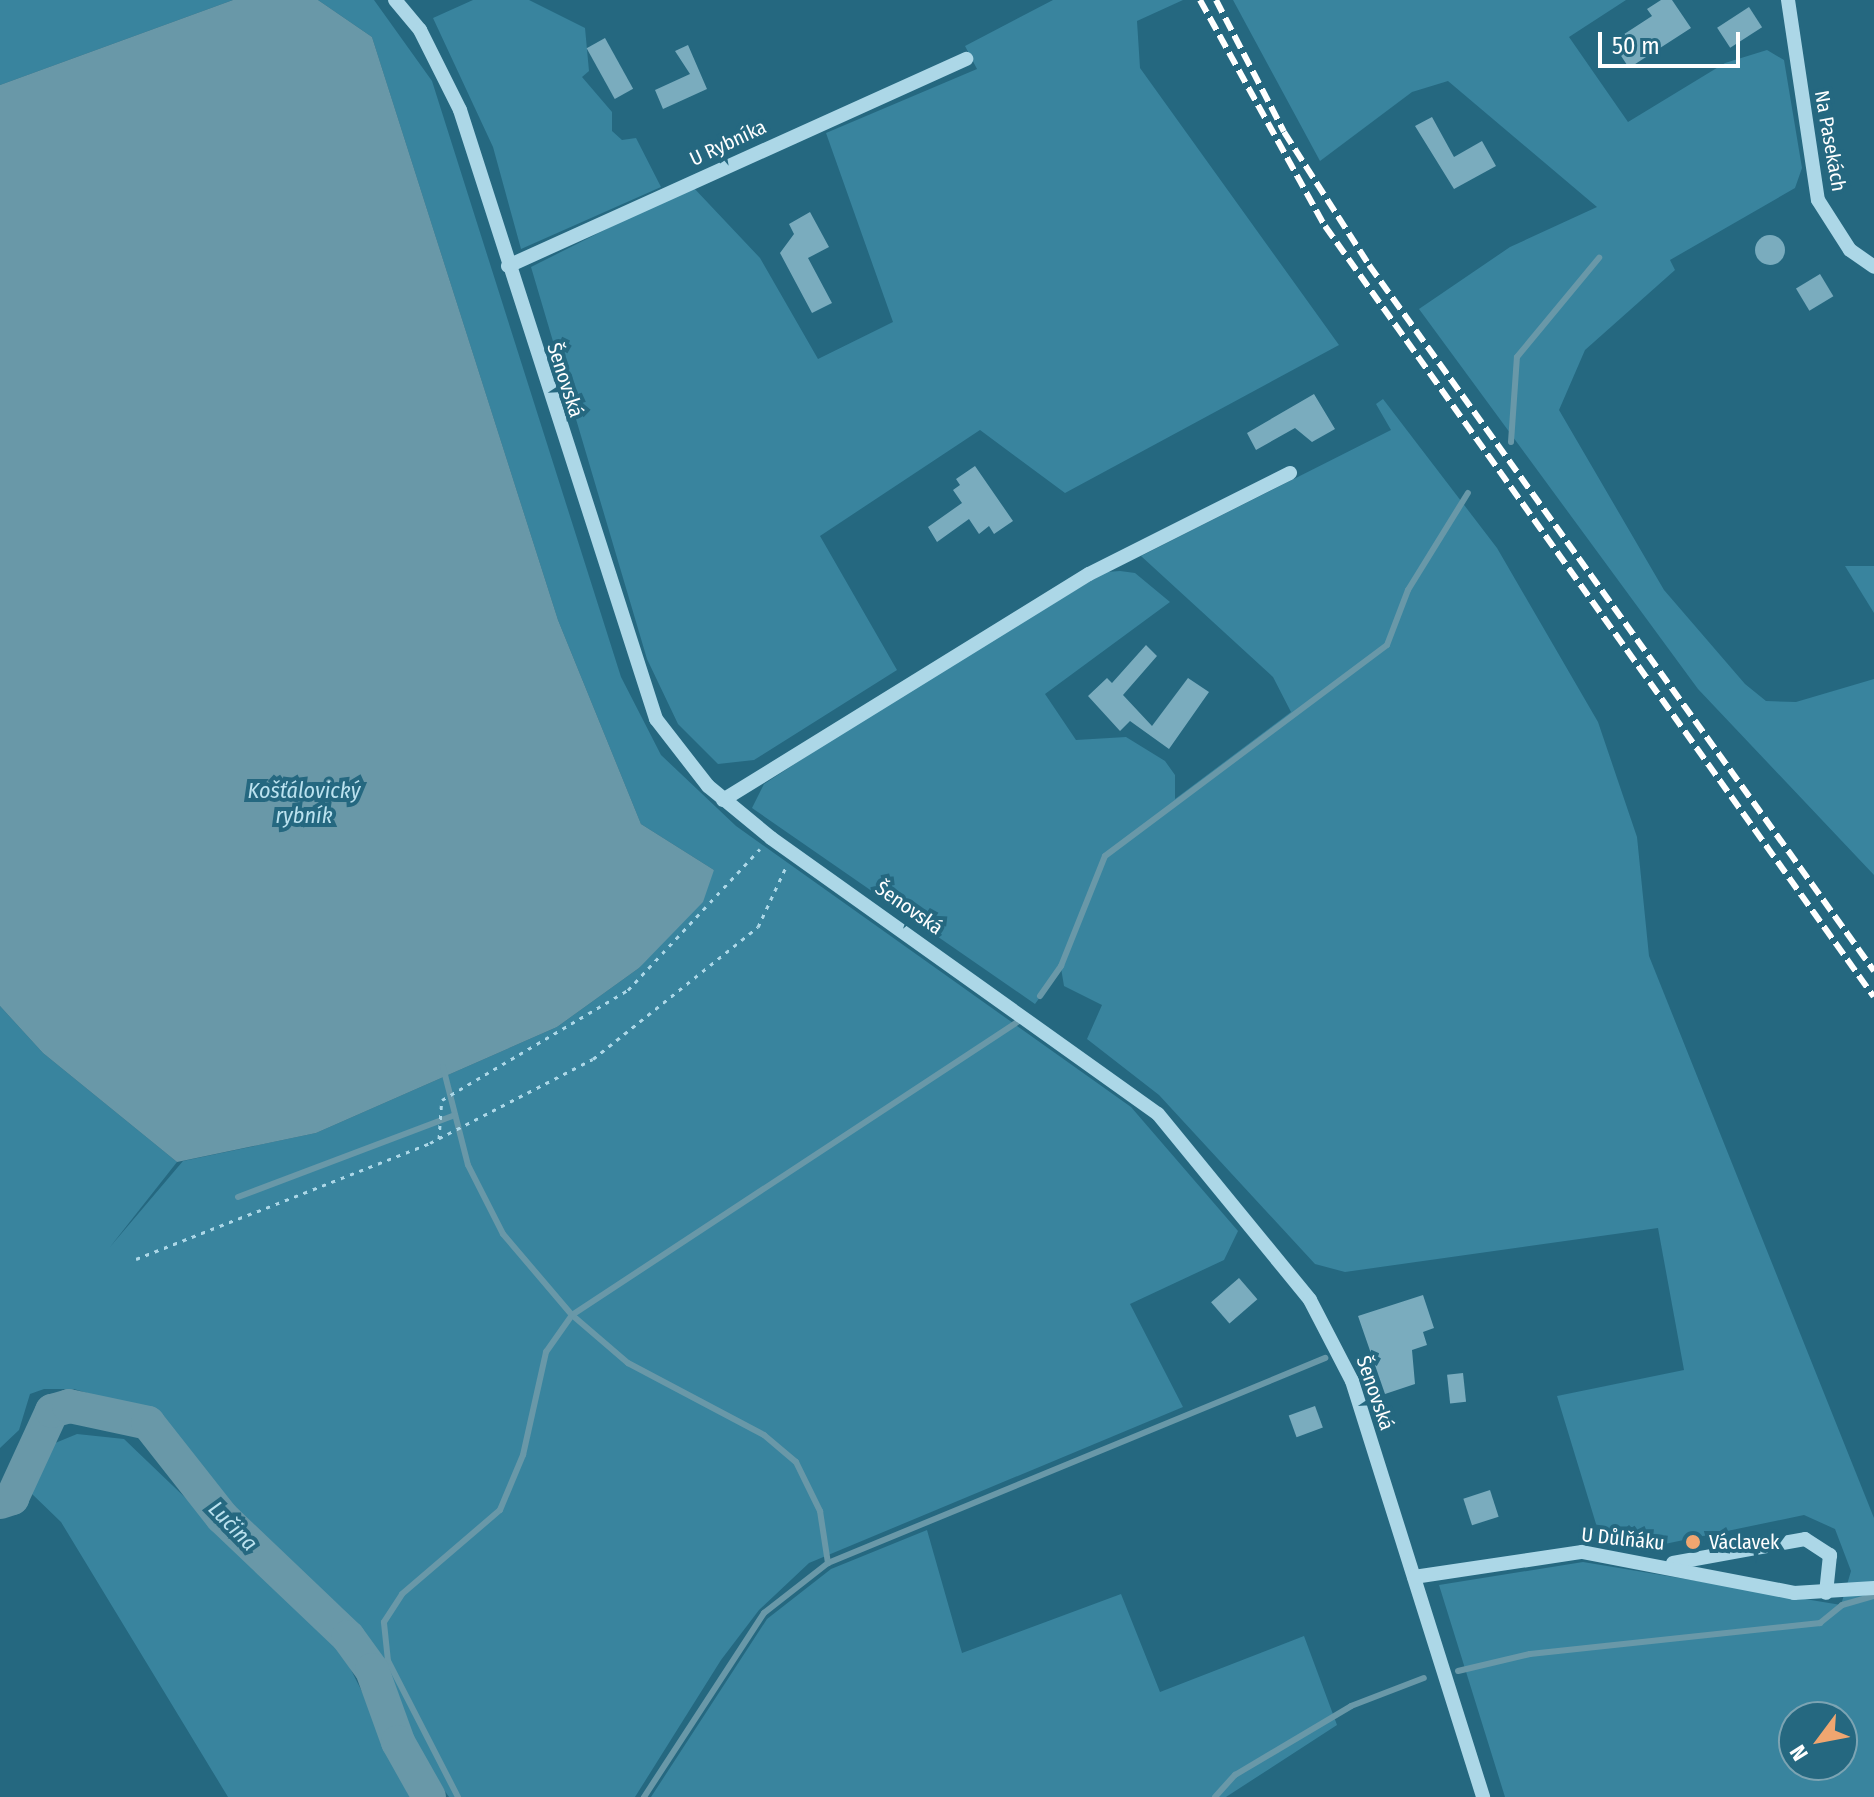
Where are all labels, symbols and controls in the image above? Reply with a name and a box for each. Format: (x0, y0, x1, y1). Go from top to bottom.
scale bar (1602, 16, 1744, 66)
text: 50 m (1612, 32, 1660, 60)
street label: Na Pasekách (1809, 89, 1851, 193)
street label: U Rybníka (686, 115, 770, 171)
street label: Šenovská (542, 340, 588, 420)
water label: Košťálovický rybník (248, 777, 360, 828)
street label: Šenovská (871, 876, 947, 940)
street label: Šenovská (1351, 1353, 1399, 1433)
water label: Lučina (203, 1496, 263, 1556)
street label: U Důlňáku (1580, 1523, 1666, 1555)
place label: Václavek (1709, 1530, 1779, 1554)
marker: Václavek (1684, 1533, 1702, 1551)
north arrow (1778, 1701, 1858, 1781)
text: N (1784, 1740, 1814, 1766)

